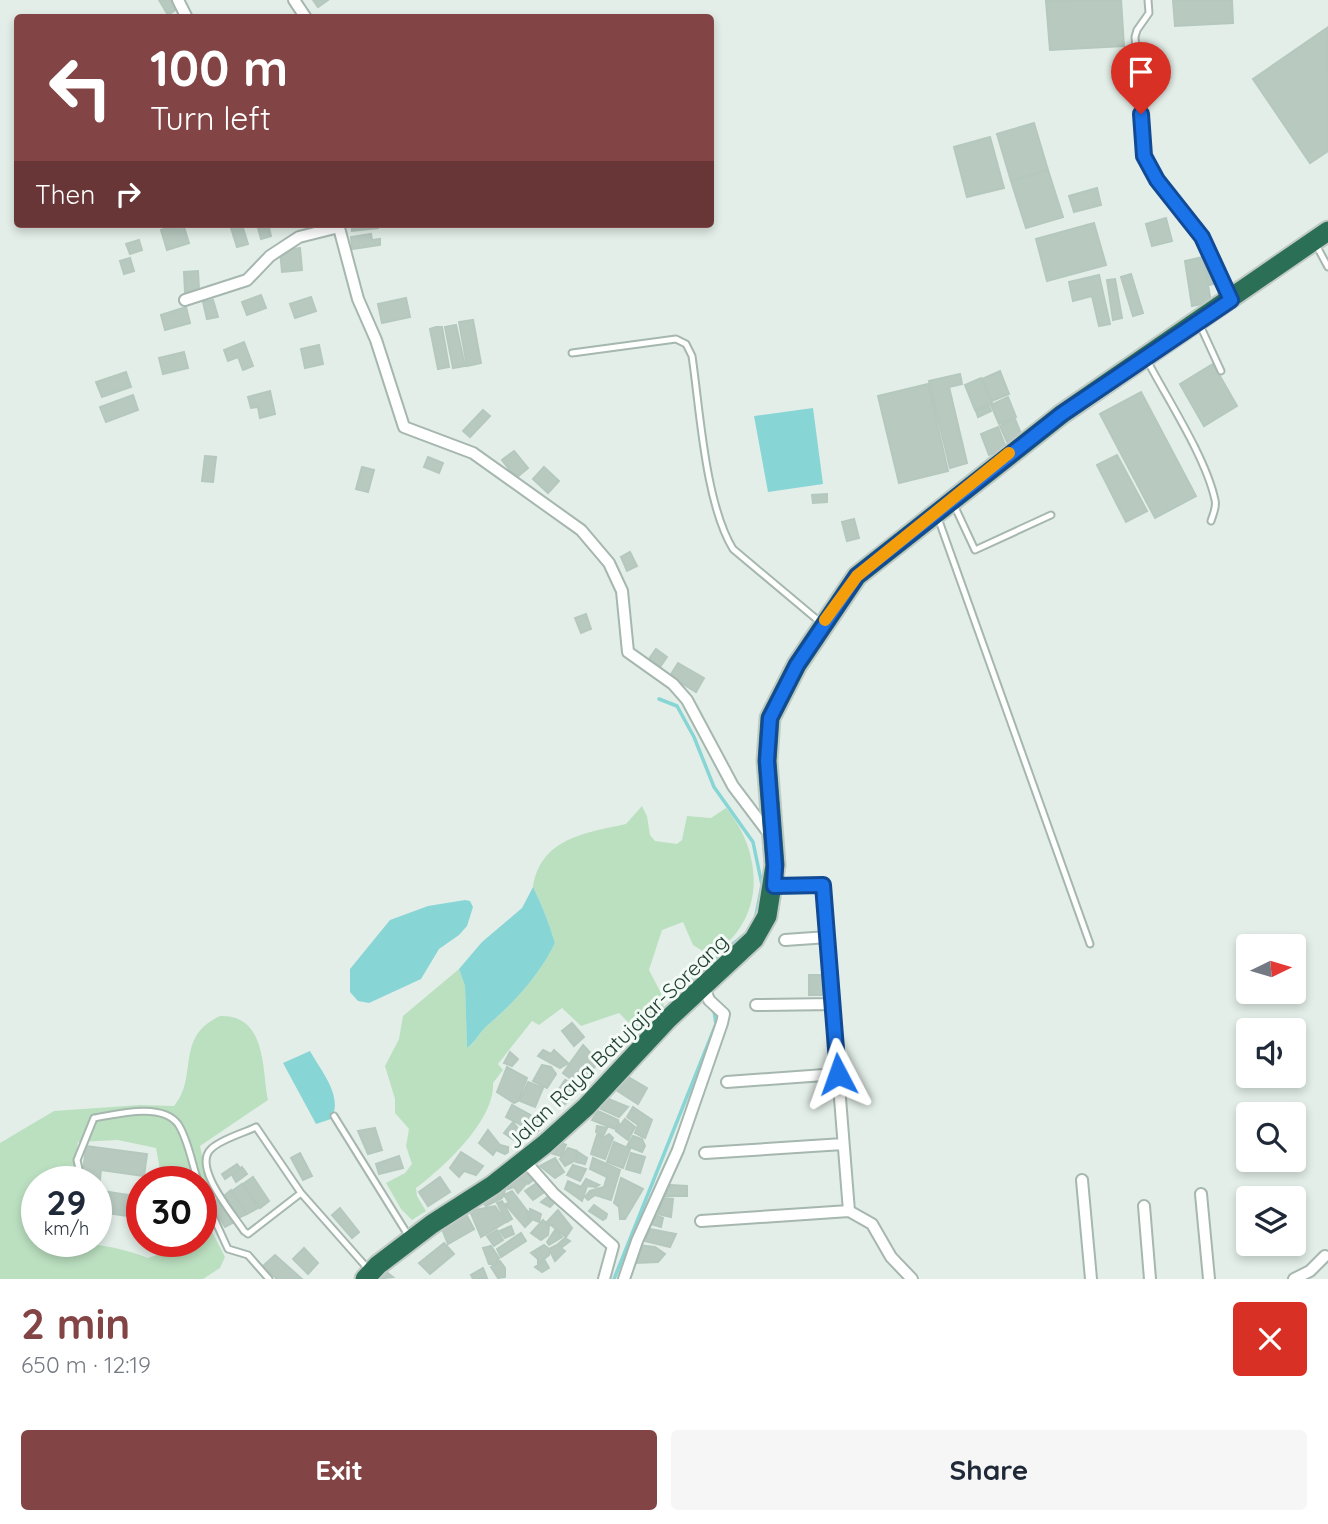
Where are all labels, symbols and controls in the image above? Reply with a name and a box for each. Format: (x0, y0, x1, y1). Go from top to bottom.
text: 100 m (150, 37, 288, 98)
icon: left (35, 42, 126, 133)
pin (1111, 42, 1171, 114)
icon: arrive (1122, 53, 1160, 91)
text: Turn left (150, 98, 271, 138)
icon: right (109, 175, 147, 213)
text: Then (35, 178, 95, 211)
street label: Jalan Raya Batujajar-Soreang (501, 928, 733, 1154)
north arrow (1236, 934, 1306, 1004)
map controls (1236, 934, 1306, 1256)
button: sound (1236, 1018, 1306, 1088)
position arrow (801, 1037, 875, 1111)
button: search (1236, 1102, 1306, 1172)
speed limit sign: 30 (126, 1166, 217, 1257)
text: 29 (47, 1180, 86, 1224)
button: layers (1236, 1186, 1306, 1256)
text: km/h (44, 1217, 89, 1240)
text: 2 min (21, 1297, 130, 1350)
button: close (1233, 1302, 1307, 1376)
text: 650 m · 12:19 (21, 1350, 151, 1379)
button: Exit (21, 1430, 657, 1510)
button: Share (671, 1430, 1307, 1510)

